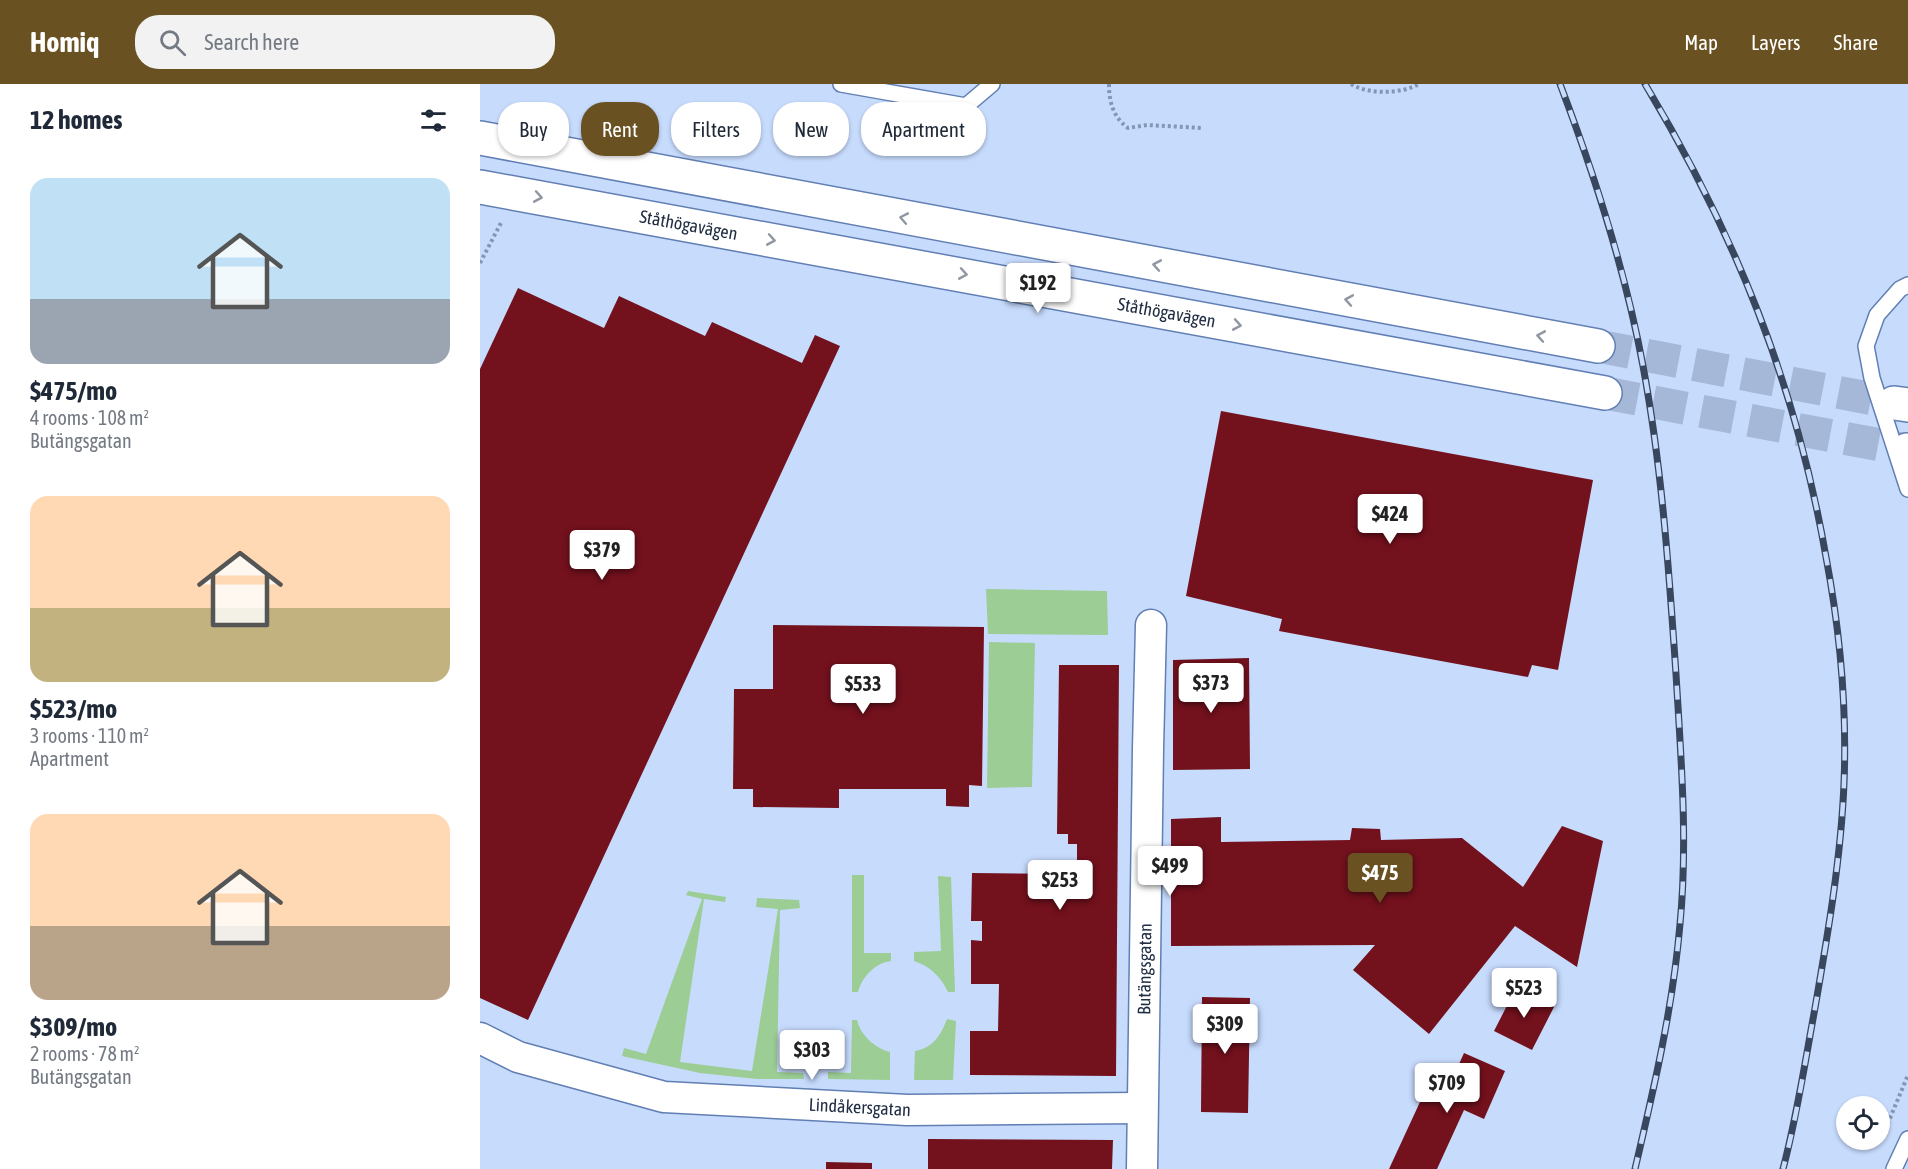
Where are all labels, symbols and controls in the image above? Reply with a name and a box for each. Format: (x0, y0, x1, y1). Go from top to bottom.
search box (135, 15, 555, 69)
text: Homiq (30, 26, 99, 58)
icon: search (156, 26, 189, 59)
text: Search here (204, 29, 299, 55)
text: Map (1684, 30, 1718, 54)
text: Layers (1751, 30, 1801, 54)
text: Share (1834, 30, 1878, 54)
chip: Buy (498, 102, 569, 156)
chip: Rent (581, 102, 659, 156)
chip: Filters (671, 102, 761, 156)
chip: New (773, 102, 849, 156)
chip: Apartment (861, 102, 986, 156)
icon: filters (417, 104, 450, 137)
text: 12 homes (30, 105, 123, 135)
one-way arrow (532, 190, 542, 203)
street label: Ståthögavägen (638, 205, 739, 244)
one-way arrow (899, 212, 909, 225)
icon: home (186, 217, 294, 325)
one-way arrow (765, 233, 775, 246)
one-way arrow (1153, 259, 1163, 272)
pin: $192 (1002, 263, 1074, 314)
one-way arrow (958, 268, 967, 280)
text: $192 (1020, 271, 1056, 294)
street label: Ståthögavägen (1116, 293, 1217, 331)
one-way arrow (1344, 294, 1354, 307)
one-way arrow (1232, 318, 1242, 331)
one-way arrow (1536, 330, 1546, 343)
text: $475/mo (30, 376, 117, 406)
text: 4 rooms · 108 m² (30, 406, 149, 429)
text: Butängsgatan (30, 429, 132, 452)
pin: $424 (1354, 494, 1426, 545)
text: $424 (1372, 502, 1408, 525)
pin: $379 (566, 530, 638, 581)
icon: home (186, 535, 294, 643)
text: $379 (584, 538, 620, 561)
pin: $373 (1175, 663, 1247, 714)
pin: $533 (827, 664, 899, 715)
text: $373 (1193, 671, 1229, 694)
text: $533 (845, 672, 881, 695)
text: $523/mo (30, 694, 117, 724)
text: 3 rooms · 110 m² (30, 724, 149, 747)
text: Apartment (30, 747, 109, 770)
pin: $499 (1134, 846, 1206, 897)
icon: home (186, 853, 294, 961)
pin: $475 (1344, 853, 1416, 904)
text: $499 (1152, 854, 1188, 877)
pin: $253 (1024, 860, 1096, 911)
text: $475 (1362, 861, 1398, 884)
text: $253 (1042, 868, 1078, 891)
street label: Butängsgatan (1133, 923, 1156, 1015)
pin: $523 (1488, 968, 1560, 1019)
text: $523 (1506, 976, 1542, 999)
pin: $309 (1189, 1004, 1261, 1055)
text: $309/mo (30, 1012, 117, 1042)
text: $309 (1207, 1012, 1243, 1035)
pin: $303 (776, 1030, 848, 1081)
text: $303 (794, 1038, 830, 1061)
text: 2 rooms · 78 m² (30, 1042, 140, 1065)
pin: $709 (1411, 1063, 1483, 1114)
text: Butängsgatan (30, 1065, 132, 1088)
text: $709 (1429, 1071, 1465, 1094)
street label: Lindåkersgatan (808, 1094, 911, 1120)
map controls (1836, 1096, 1890, 1150)
button: locate (1836, 1096, 1890, 1150)

